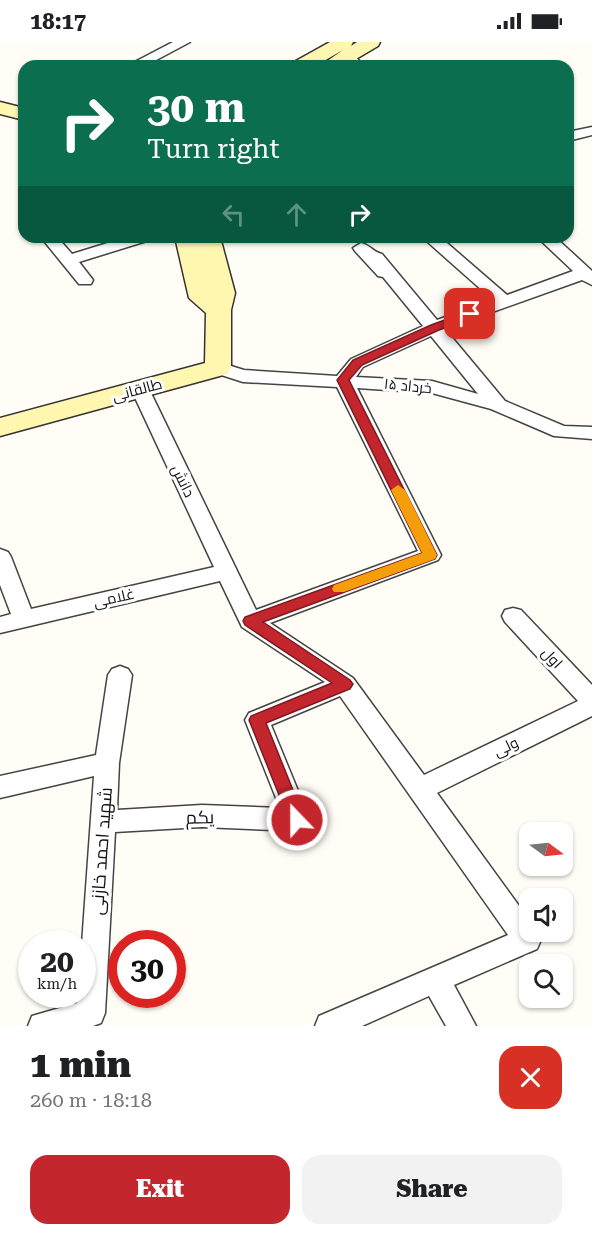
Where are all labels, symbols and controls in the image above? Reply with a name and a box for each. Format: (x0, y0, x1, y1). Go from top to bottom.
text: 18:17 (30, 9, 86, 34)
text: 30 m (147, 83, 245, 132)
icon: right (48, 84, 126, 162)
text: Turn right (147, 133, 280, 165)
icon: left (217, 198, 250, 231)
icon: ahead (280, 198, 313, 231)
icon: right (343, 198, 376, 231)
pin (444, 288, 495, 339)
icon: arrive (453, 297, 486, 330)
street label: طالقانی (110, 375, 164, 406)
street label: ۱۵ خرداد (383, 375, 433, 397)
street label: دانش (167, 462, 199, 501)
street label: غلامی (92, 585, 137, 612)
street label: اول (538, 644, 566, 672)
street label: ولی (491, 733, 522, 762)
street label: شهید احمد خازنی (86, 786, 117, 916)
position arrow (265, 788, 329, 852)
street label: یکم (186, 806, 215, 830)
north arrow (519, 822, 573, 876)
map controls (519, 822, 573, 1008)
button: sound (519, 888, 573, 942)
speed limit sign: 30 (108, 930, 186, 1008)
text: 20 (40, 944, 74, 979)
button: search (519, 954, 573, 1008)
text: km/h (37, 975, 77, 993)
text: 1 min (30, 1044, 131, 1086)
button: close (499, 1046, 562, 1109)
text: 260 m · 18:18 (30, 1088, 152, 1112)
button: Exit (30, 1155, 290, 1224)
button: Share (302, 1155, 562, 1224)

